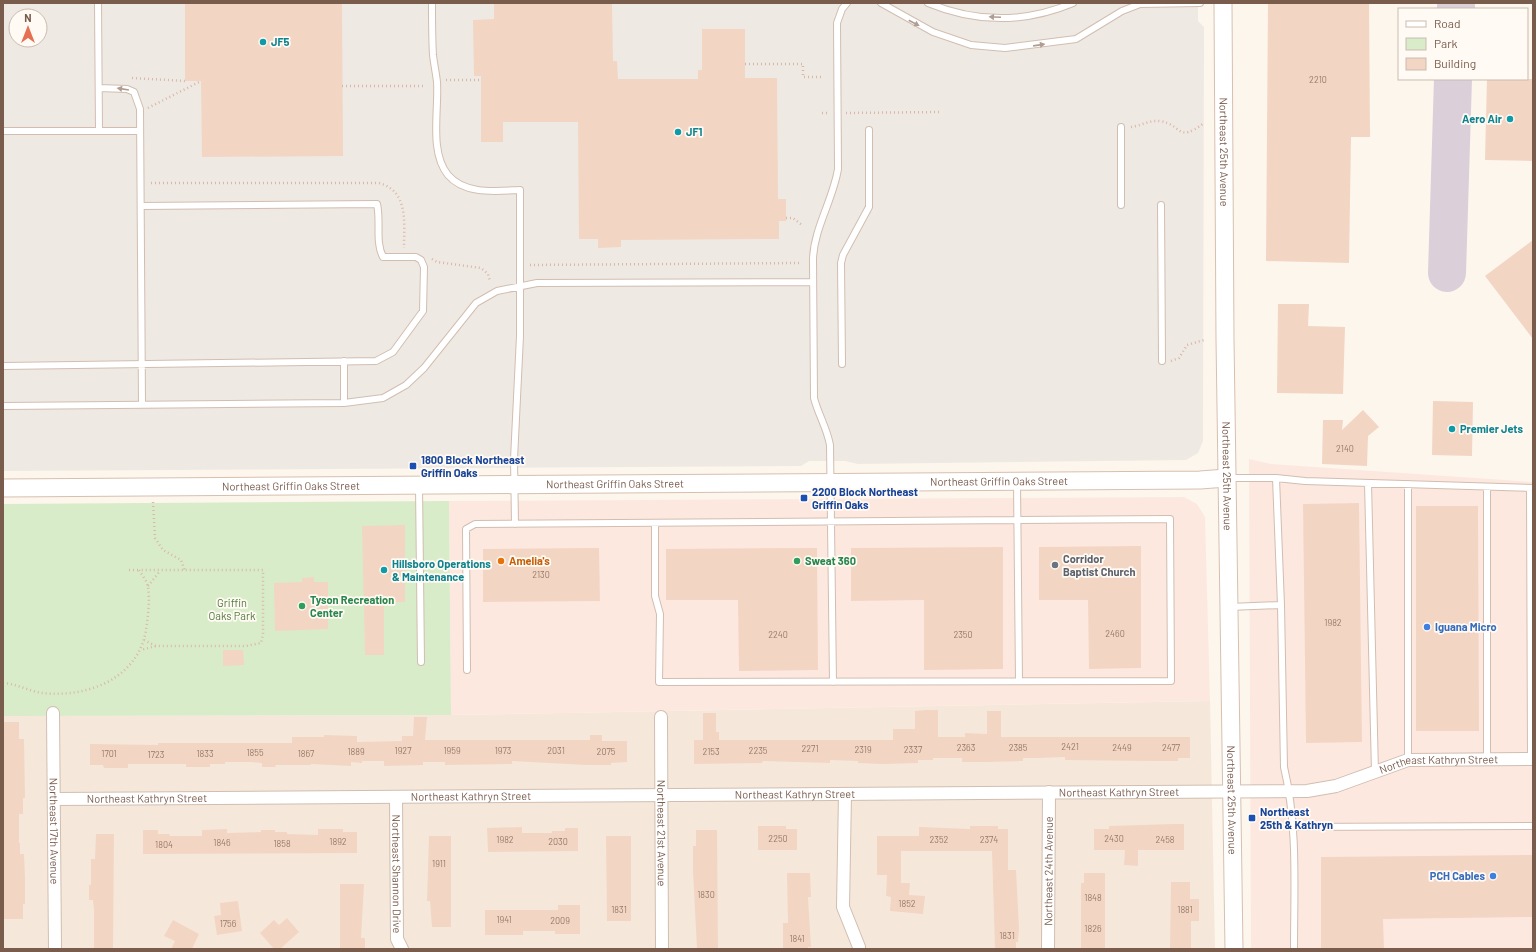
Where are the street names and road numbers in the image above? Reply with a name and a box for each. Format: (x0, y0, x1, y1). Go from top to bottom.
street label: Northeast 25th Avenue (1218, 97, 1231, 207)
street label: Northeast 25th Avenue (1220, 421, 1235, 531)
street label: Northeast Griffin Oaks Street (930, 474, 1068, 488)
street label: Northeast Griffin Oaks Street (546, 476, 684, 490)
street label: Northeast Griffin Oaks Street (222, 479, 360, 493)
street label: Northeast 25th Avenue (1225, 745, 1240, 855)
street label: Northeast Kathryn Street (1377, 752, 1498, 776)
street label: Northeast 17th Avenue (48, 778, 61, 884)
street label: Northeast 21st Avenue (655, 780, 669, 886)
street label: Northeast Kathryn Street (1059, 785, 1179, 799)
street label: Northeast Kathryn Street (735, 787, 855, 801)
street label: Northeast Kathryn Street (411, 789, 531, 803)
street label: Northeast Kathryn Street (87, 791, 207, 805)
street label: Northeast Shannon Drive (390, 814, 404, 934)
street label: Northeast 24th Avenue (1041, 816, 1055, 926)

